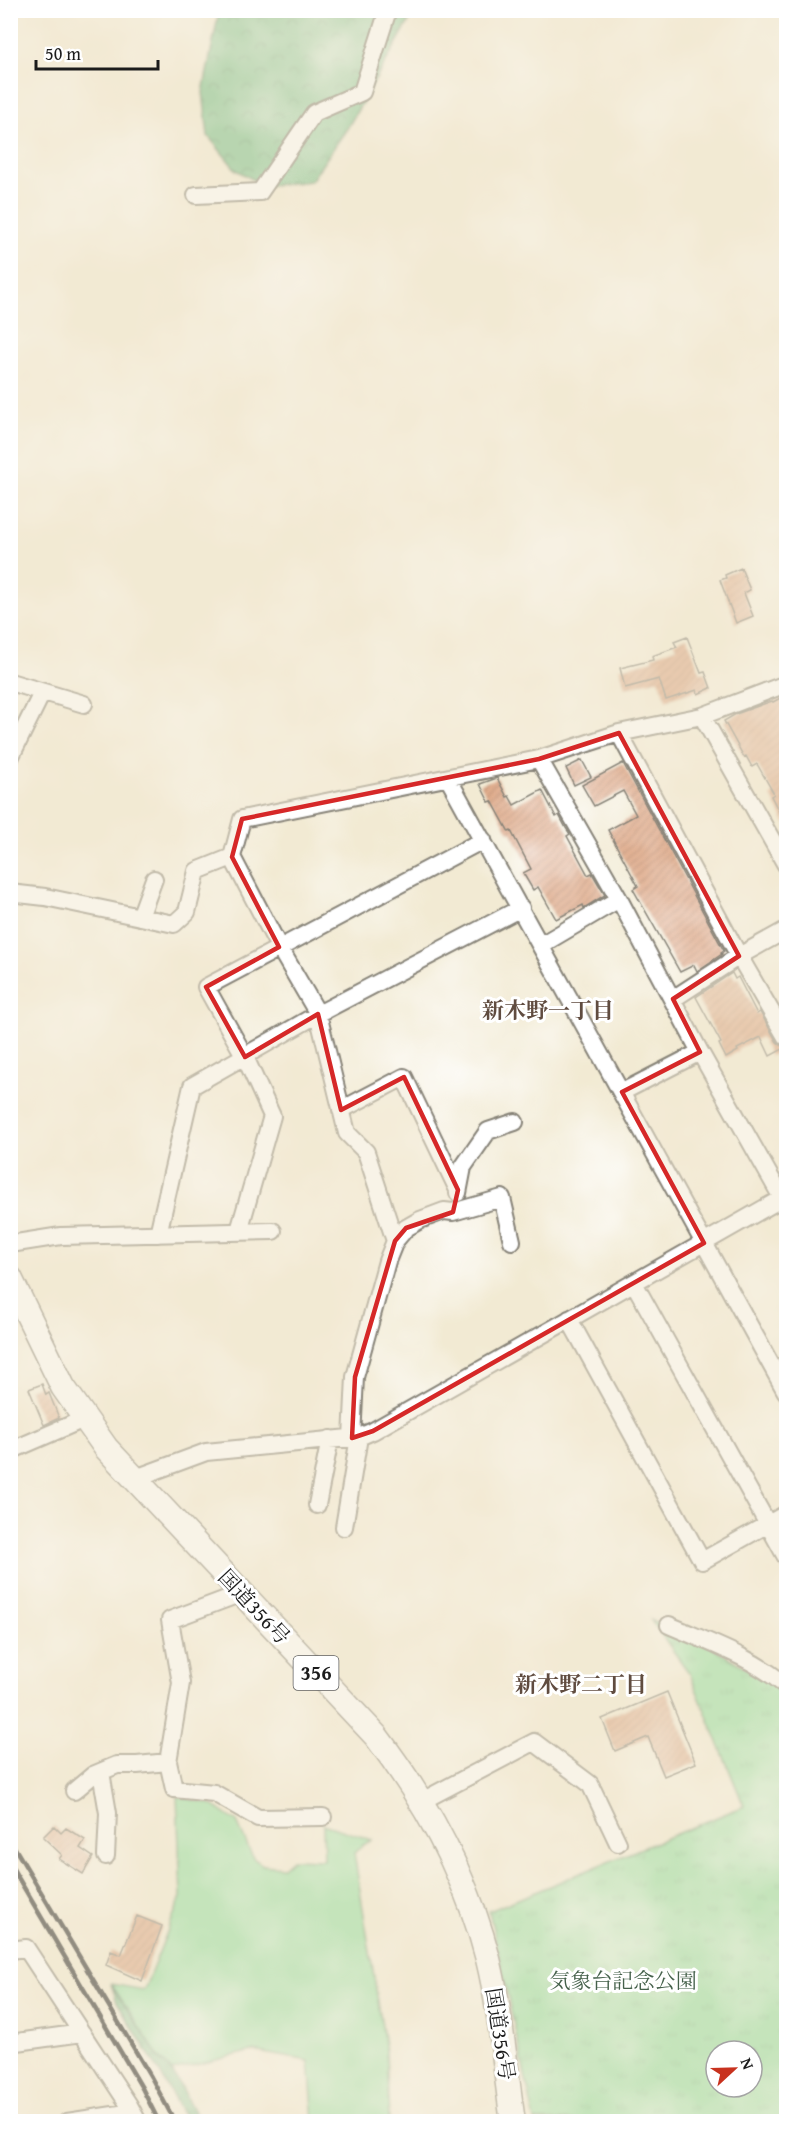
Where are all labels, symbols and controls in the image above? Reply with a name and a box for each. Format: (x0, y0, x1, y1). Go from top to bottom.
scale bar (36, 33, 158, 71)
text: 50 m (45, 40, 81, 67)
district label: 新木野一丁目 (482, 994, 614, 1026)
street label: 国道356号 (211, 1562, 298, 1651)
road number: 356 (294, 1656, 338, 1690)
district label: 新木野二丁目 (515, 1668, 647, 1700)
park label: 気象台記念公園 (550, 1965, 697, 1996)
street label: 国道356号 (478, 1985, 523, 2082)
north arrow (704, 2039, 764, 2099)
text: N (735, 2054, 761, 2073)

